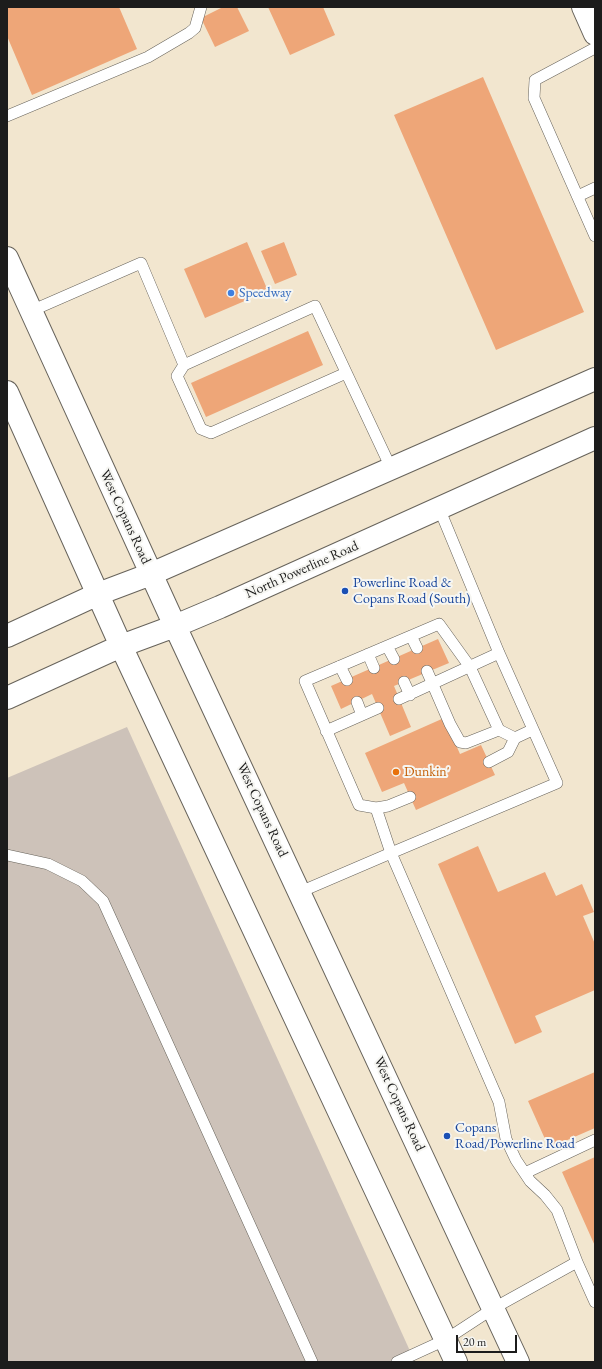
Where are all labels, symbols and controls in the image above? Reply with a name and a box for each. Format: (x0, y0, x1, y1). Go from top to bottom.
place label: Speedway (239, 285, 291, 301)
marker: Speedway (226, 288, 236, 298)
street label: West Copans Road (96, 467, 154, 567)
street label: North Powerline Road (243, 538, 361, 602)
place label: Powerline Road & Copans Road (South) (353, 575, 471, 608)
marker: Powerline Road & Copans Road (South) (340, 586, 350, 596)
street label: West Copans Road (233, 760, 291, 860)
place label: Dunkin' (404, 764, 450, 780)
marker: Dunkin' (391, 767, 401, 777)
street label: West Copans Road (370, 1054, 428, 1154)
place label: Copans Road/Powerline Road (455, 1120, 575, 1152)
marker: Copans Road/Powerline Road (442, 1131, 452, 1141)
scale bar (458, 1327, 519, 1353)
text: 20 m (463, 1334, 486, 1350)

